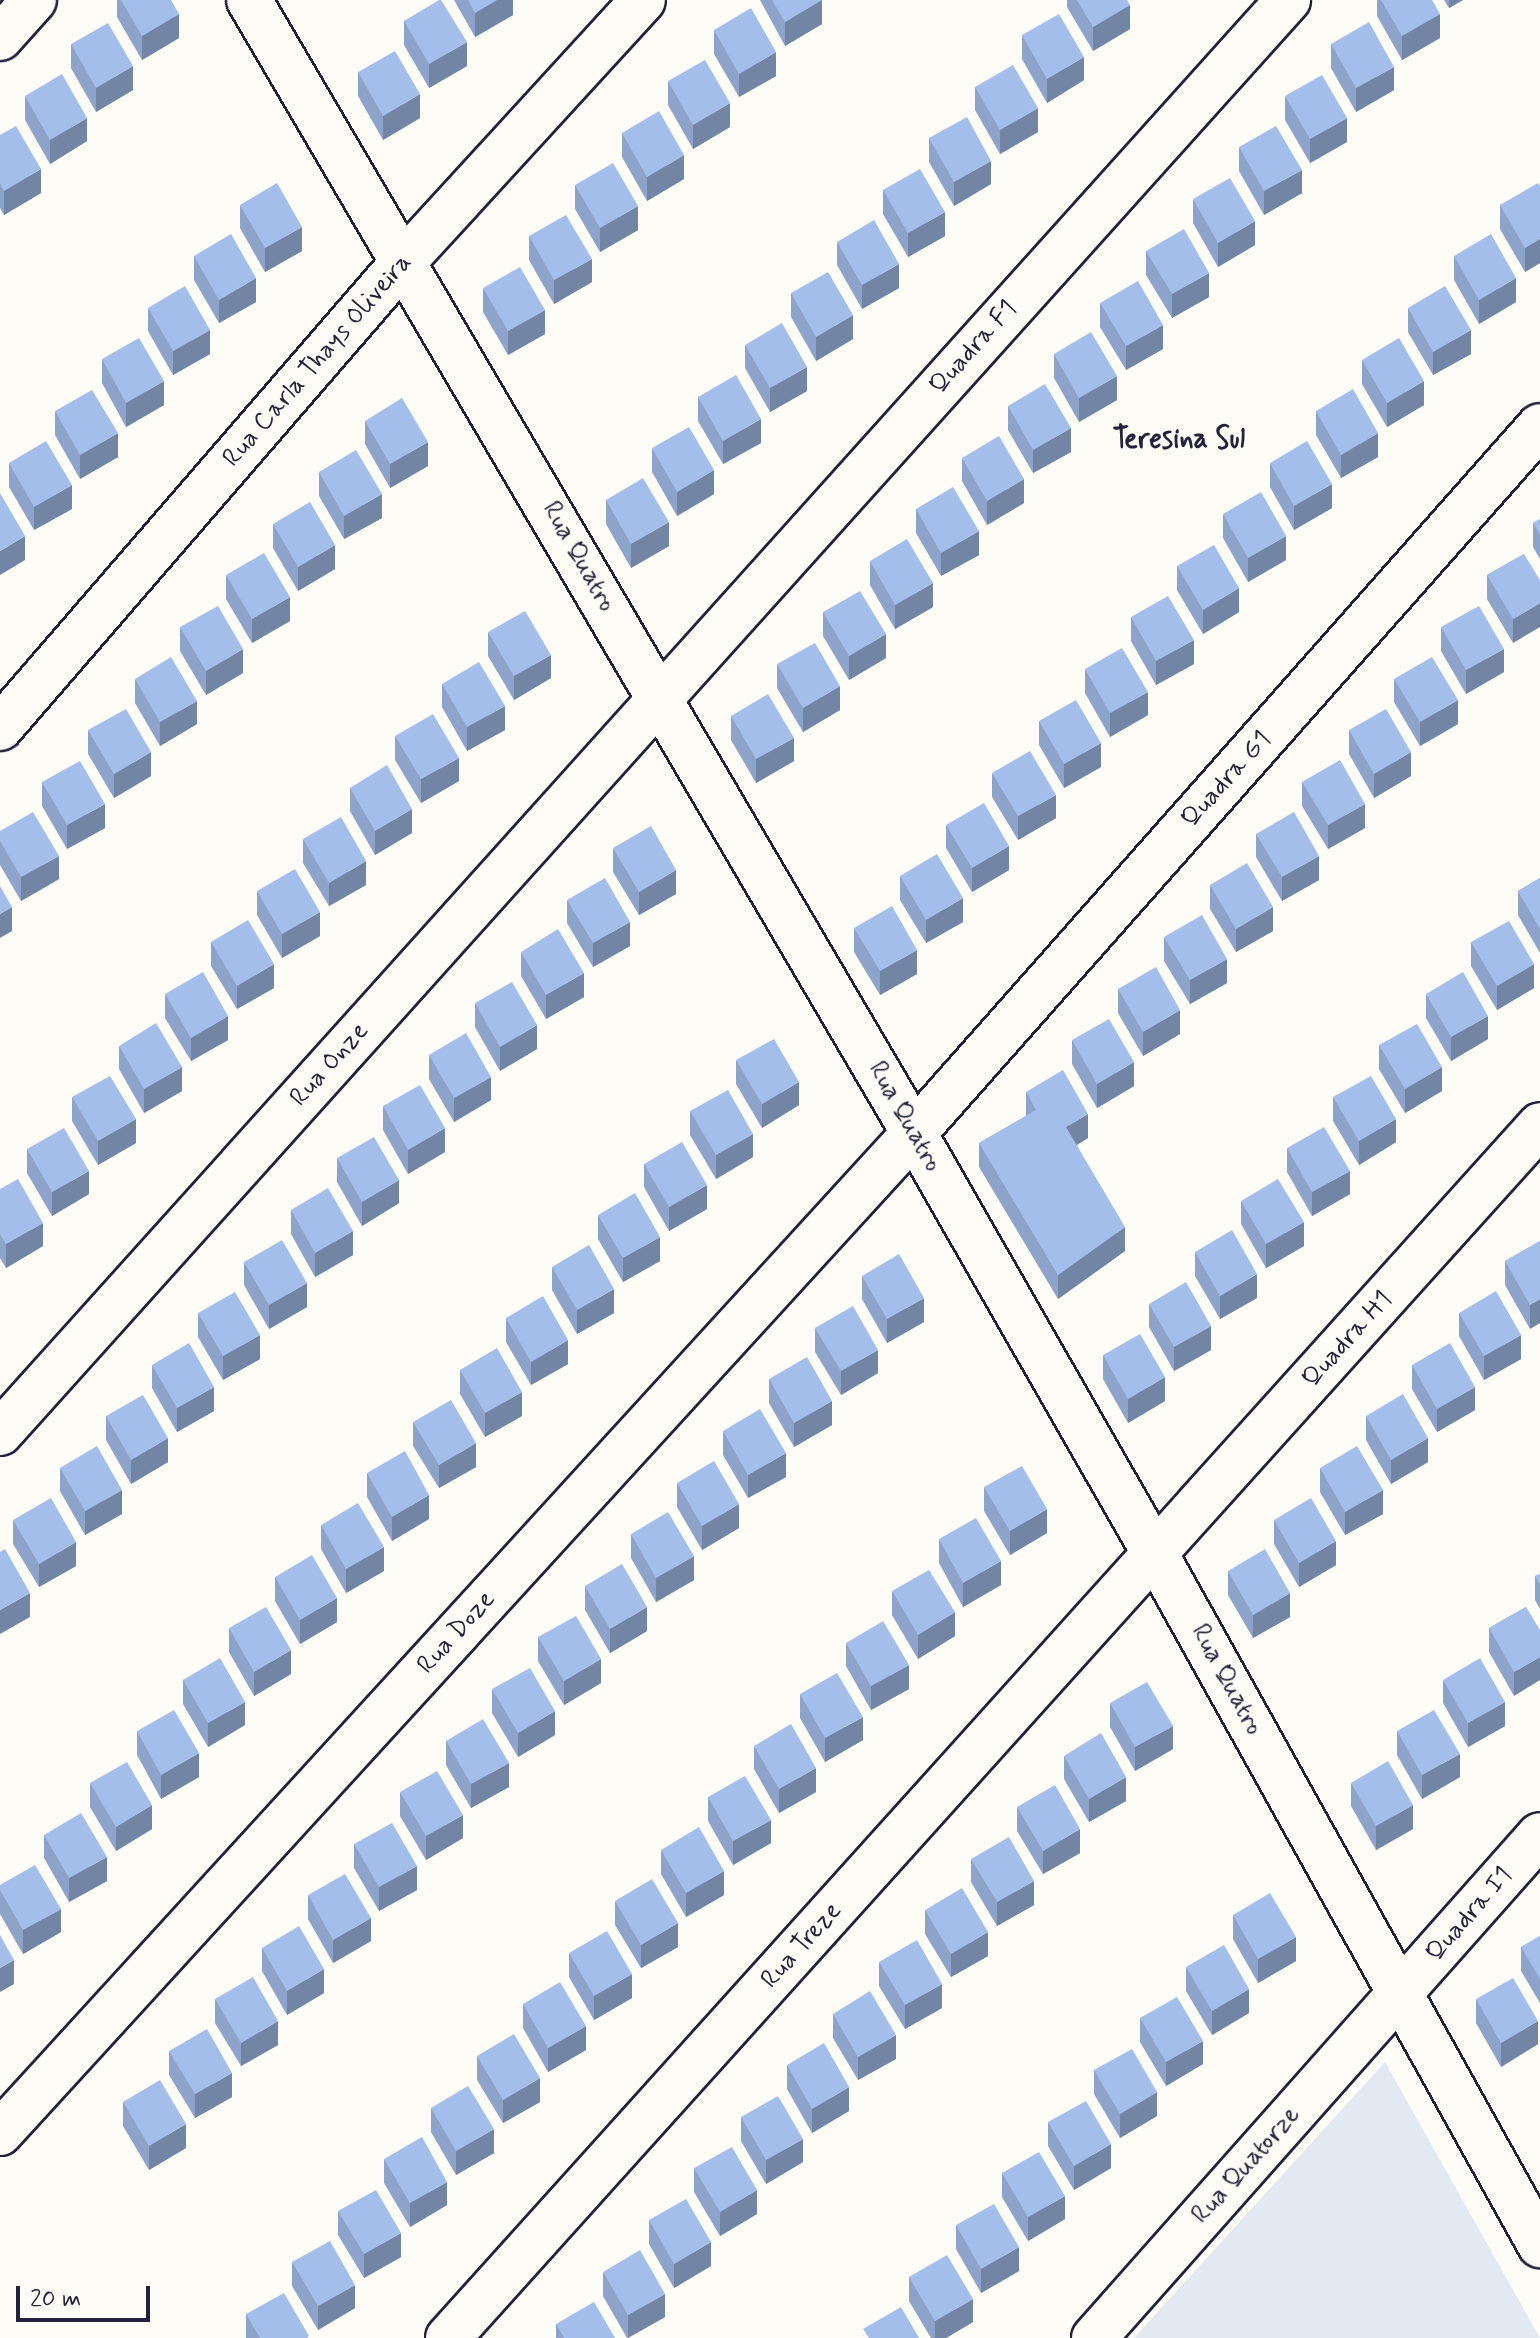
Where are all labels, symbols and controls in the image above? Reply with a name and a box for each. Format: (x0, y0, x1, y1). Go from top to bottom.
street label: Rua Carla Thays Oliveira (217, 248, 419, 474)
street label: Quadra F1 (924, 294, 1024, 402)
district label: Teresina Sul (1110, 423, 1248, 457)
street label: Rua Quatro (535, 497, 621, 617)
street label: Quadra G1 (1175, 725, 1279, 835)
street label: Rua Onze (284, 1016, 376, 1114)
street label: Rua Quatro (861, 1057, 947, 1177)
street label: Quadra H1 (1296, 1285, 1400, 1395)
street label: Rua Doze (411, 1585, 503, 1681)
street label: Rua Quatro (1183, 1620, 1269, 1740)
street label: Quadra I1 (1420, 1861, 1520, 1969)
street label: Rua Treze (755, 1897, 849, 1995)
street label: Rua Quatorze (1187, 2101, 1307, 2231)
scale bar (20, 2270, 154, 2320)
text: 20 m (30, 2284, 81, 2315)

